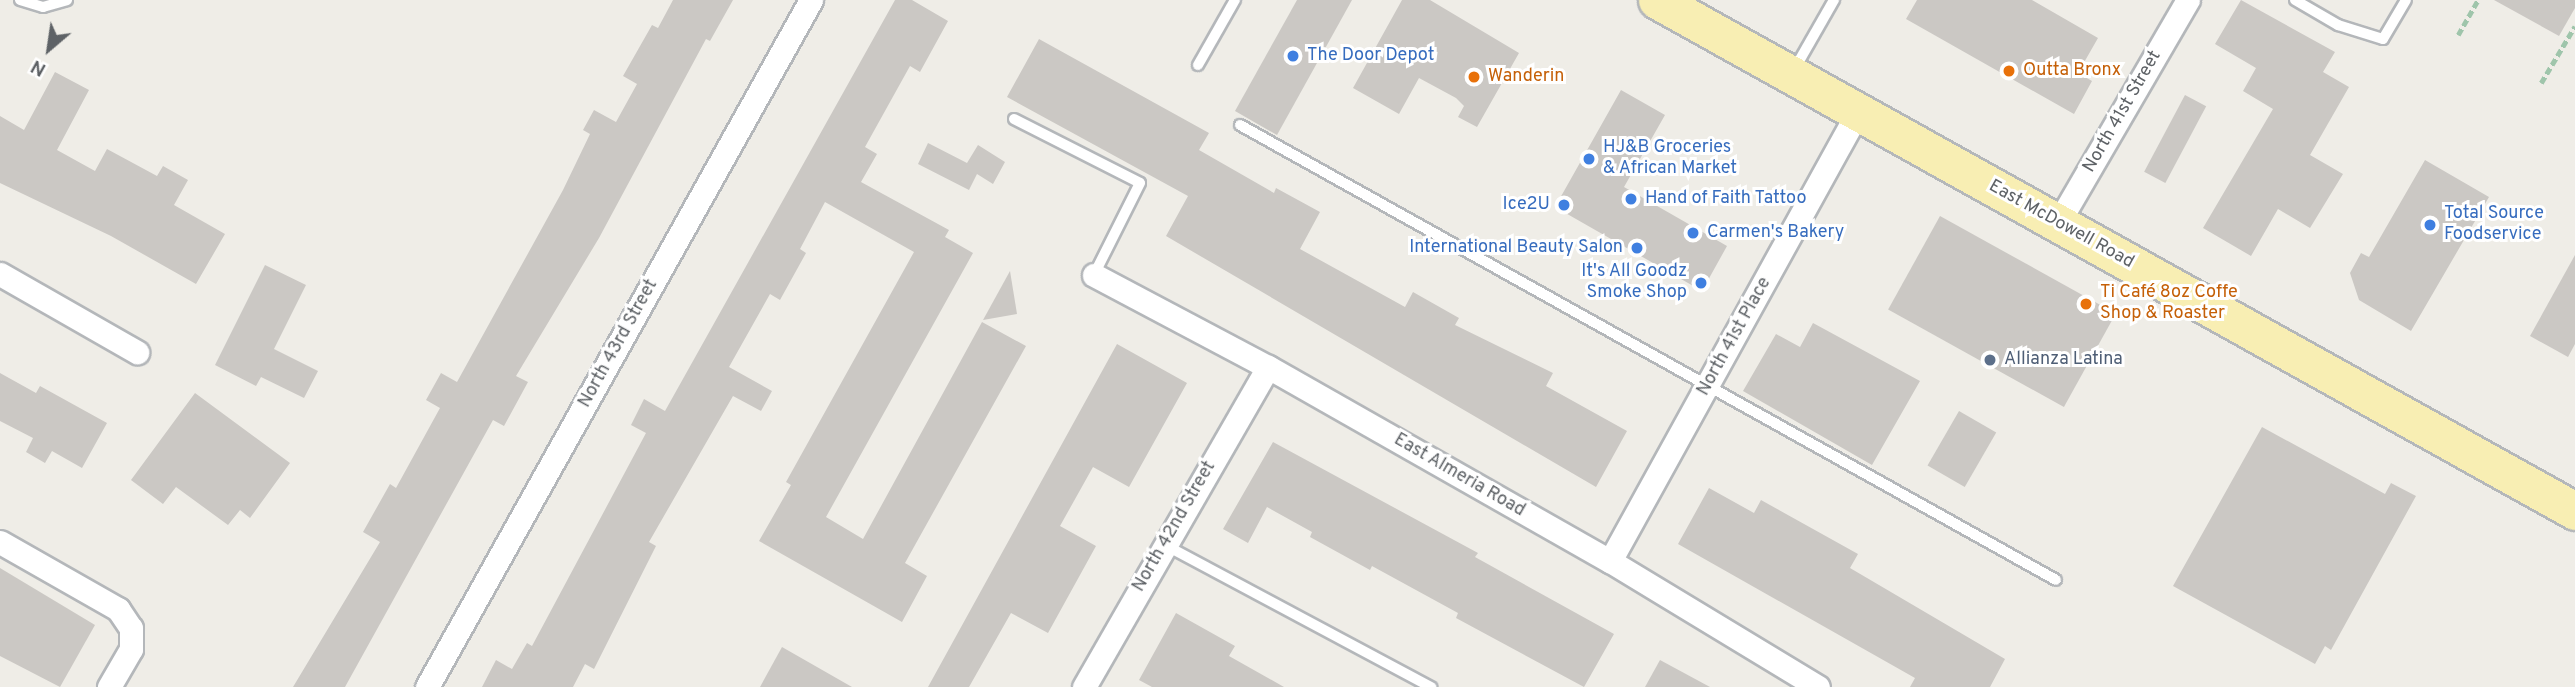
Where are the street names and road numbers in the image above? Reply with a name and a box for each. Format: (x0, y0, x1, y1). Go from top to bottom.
street label: North 41st Street (2079, 47, 2167, 177)
street label: East McDowell Road (1985, 176, 2137, 274)
street label: North 41st Place (1693, 274, 1777, 400)
street label: North 43rd Street (575, 276, 663, 412)
street label: East Almeria Road (1389, 429, 1529, 523)
street label: North 42nd Street (1129, 458, 1221, 596)

